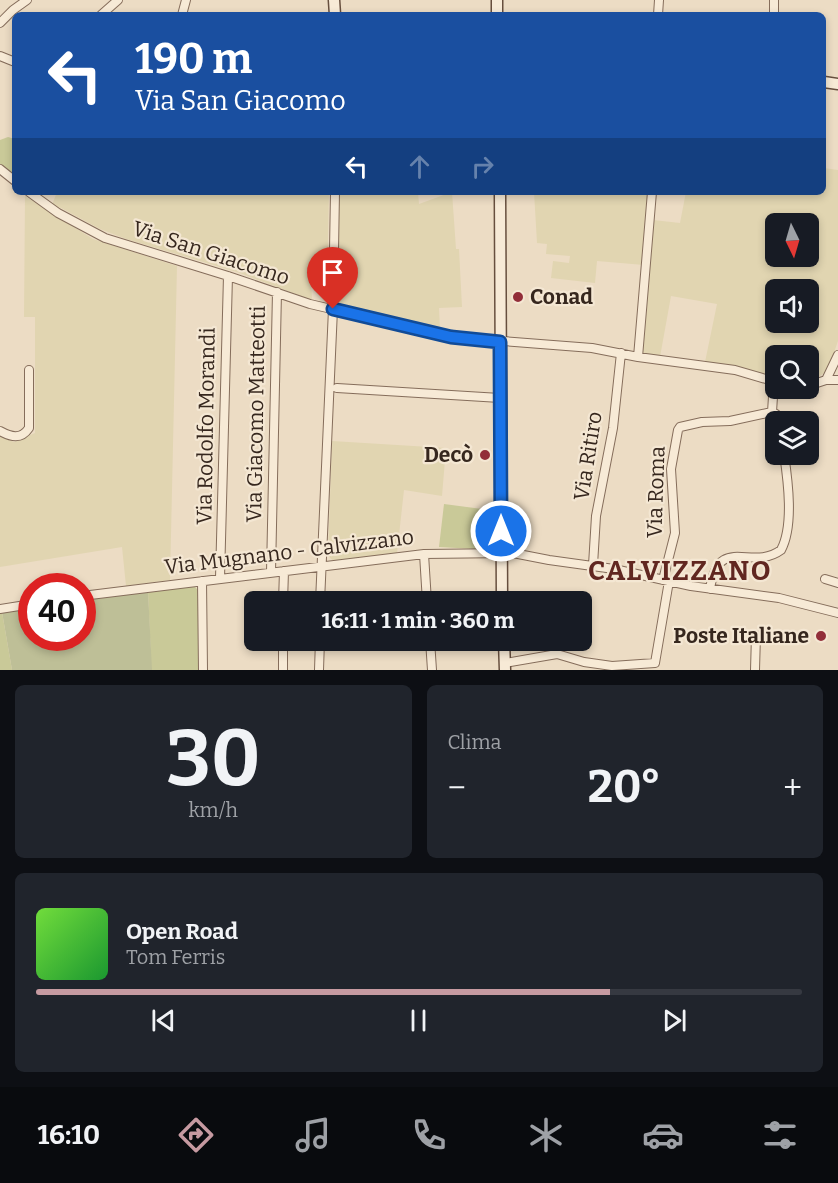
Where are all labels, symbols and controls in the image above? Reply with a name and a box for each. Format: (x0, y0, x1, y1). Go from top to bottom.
text: 190 m (135, 34, 252, 84)
icon: left (36, 36, 114, 114)
text: Via San Giacomo (135, 85, 346, 117)
icon: left (340, 150, 373, 183)
icon: ahead (403, 150, 436, 183)
icon: right (466, 150, 499, 183)
north arrow (765, 213, 819, 267)
map controls (765, 213, 819, 465)
street label: Via San Giacomo (129, 215, 293, 291)
pin (307, 247, 358, 309)
icon: arrive (316, 256, 349, 289)
button: sound (765, 279, 819, 333)
place label: Conad (530, 284, 593, 310)
marker: Conad (511, 290, 525, 304)
street label: Via Giacomo Matteotti (241, 305, 271, 523)
street label: Via Rodolfo Morandi (191, 327, 221, 525)
button: search (765, 345, 819, 399)
street label: Via Ritiro (568, 410, 608, 502)
button: layers (765, 411, 819, 465)
place label: Decò (424, 442, 473, 468)
street label: Via Roma (641, 445, 671, 539)
marker: Decò (478, 448, 492, 462)
position arrow (469, 499, 533, 563)
street label: Via Mugnano - Calvizzano (163, 524, 415, 580)
district label: CALVIZZANO (588, 555, 772, 587)
speed limit sign: 40 (18, 573, 96, 651)
text: 16:11 · 1 min · 360 m (322, 607, 514, 634)
place label: Poste Italiane (673, 623, 809, 649)
marker: Poste Italiane (814, 629, 828, 643)
text: 30 (166, 712, 260, 806)
text: Clima (448, 730, 502, 754)
text: 20° (588, 760, 661, 814)
text: − (448, 768, 466, 808)
text: + (783, 768, 802, 808)
text: km/h (189, 798, 238, 822)
text: Open Road (126, 918, 238, 945)
text: Tom Ferris (126, 945, 225, 969)
icon: previous (147, 1004, 180, 1037)
icon: pause (402, 1004, 435, 1037)
icon: next (658, 1004, 691, 1037)
icon: directions (175, 1114, 217, 1156)
icon: music (292, 1114, 334, 1156)
icon: phone (408, 1114, 450, 1156)
icon: climate (525, 1114, 567, 1156)
icon: car (642, 1114, 684, 1156)
icon: filters (759, 1114, 801, 1156)
text: 16:10 (37, 1119, 100, 1151)

